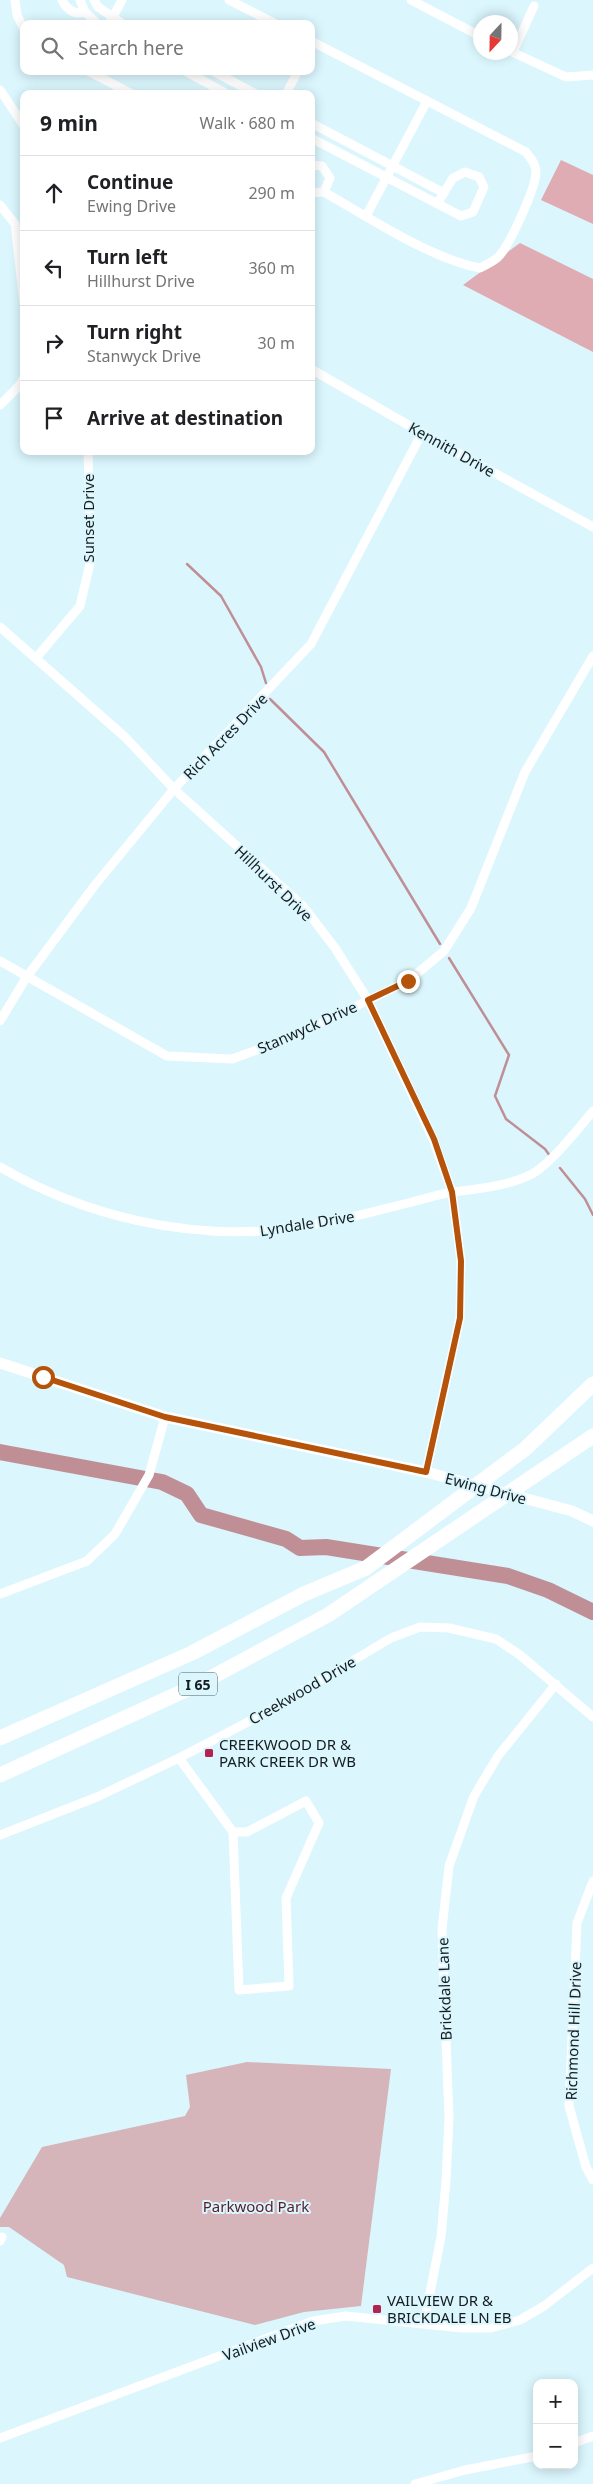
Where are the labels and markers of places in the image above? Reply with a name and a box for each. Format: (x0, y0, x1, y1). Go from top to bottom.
place label: CREEKWOOD DR & PARK CREEK DR WB (219, 1734, 356, 1771)
marker: CREEKWOOD DR & PARK CREEK DR WB (203, 1747, 215, 1759)
place label: VAILVIEW DR & BRICKDALE LN EB (387, 2290, 512, 2327)
marker: VAILVIEW DR & BRICKDALE LN EB (371, 2303, 383, 2315)

